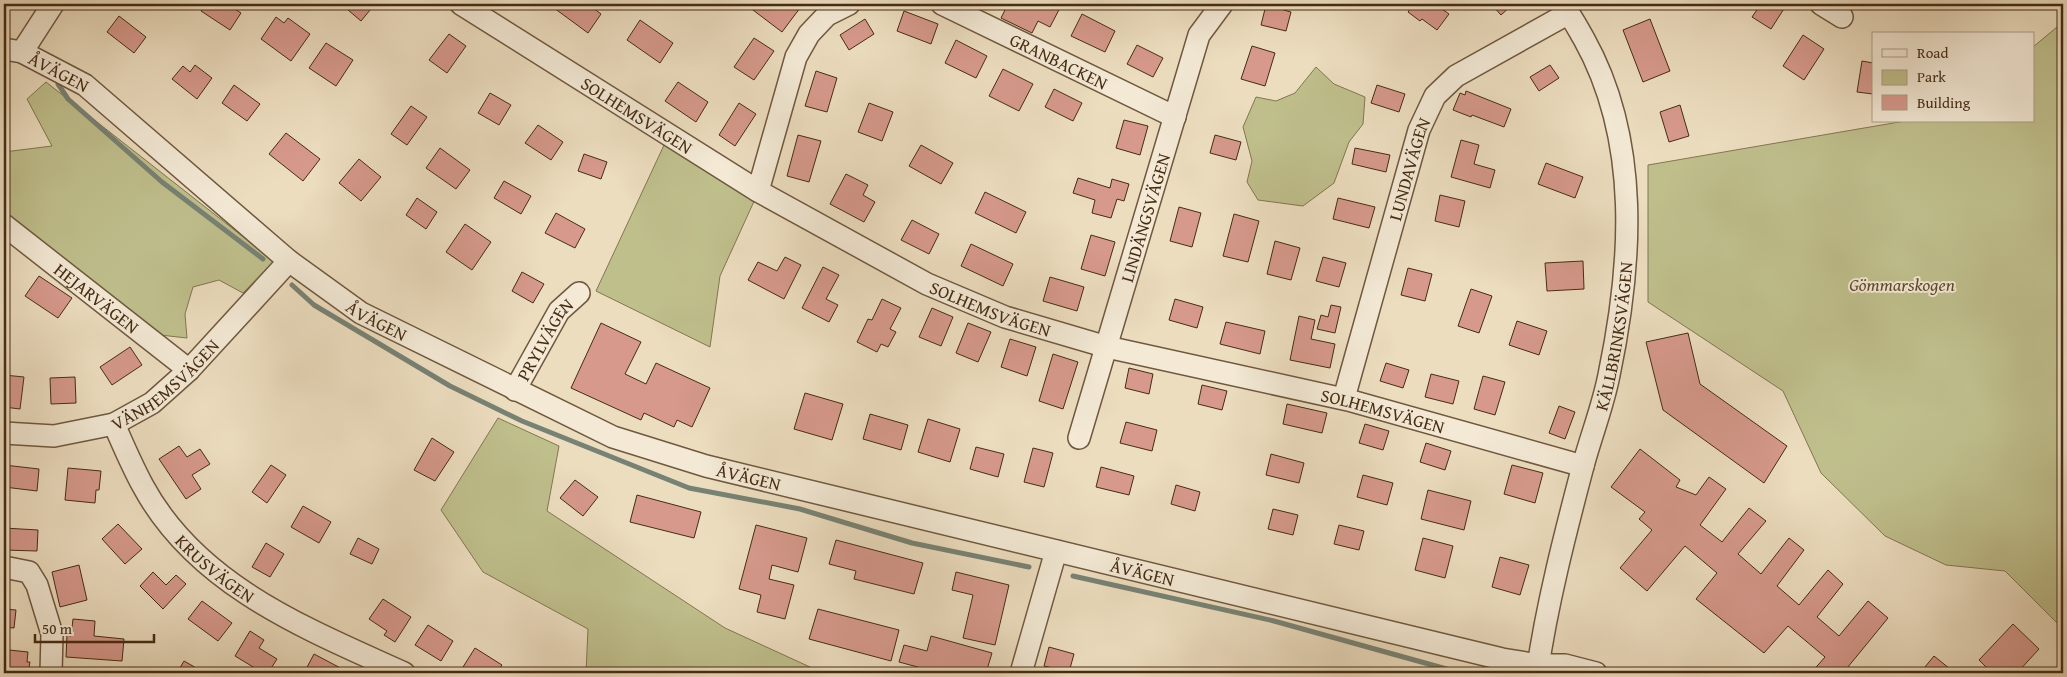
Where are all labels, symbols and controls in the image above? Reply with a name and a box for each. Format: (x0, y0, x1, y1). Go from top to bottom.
street label: GRANBACKEN (1005, 25, 1113, 96)
legend (1872, 32, 2034, 122)
text: Road (1917, 42, 1948, 63)
street label: ÅVÄGEN (24, 44, 94, 99)
text: Park (1917, 66, 1946, 87)
street label: SOLHEMSVÄGEN (576, 69, 698, 160)
text: Building (1917, 92, 1971, 113)
street label: LUNDAVÄGEN (1381, 112, 1437, 224)
street label: LINDÄNGSVÄGEN (1113, 150, 1177, 285)
street label: HEJARVÄGEN (49, 256, 145, 340)
street label: KÄLLBRINKSVÄGEN (1587, 260, 1639, 414)
park label: Gömmarskogen (1849, 271, 1955, 298)
street label: SOLHEMSVÄGEN (926, 273, 1054, 343)
street label: PRYLVÄGEN (509, 291, 579, 385)
street label: ÅVÄGEN (341, 293, 412, 347)
street label: VÄNHEMSVÄGEN (106, 332, 225, 437)
street label: SOLHEMSVÄGEN (1318, 381, 1448, 440)
street label: ÅVÄGEN (714, 456, 784, 497)
street label: KRUSVÄGEN (169, 528, 260, 609)
street label: ÅVÄGEN (1108, 551, 1178, 593)
scale bar (35, 612, 154, 644)
text: 50 m (42, 618, 73, 639)

